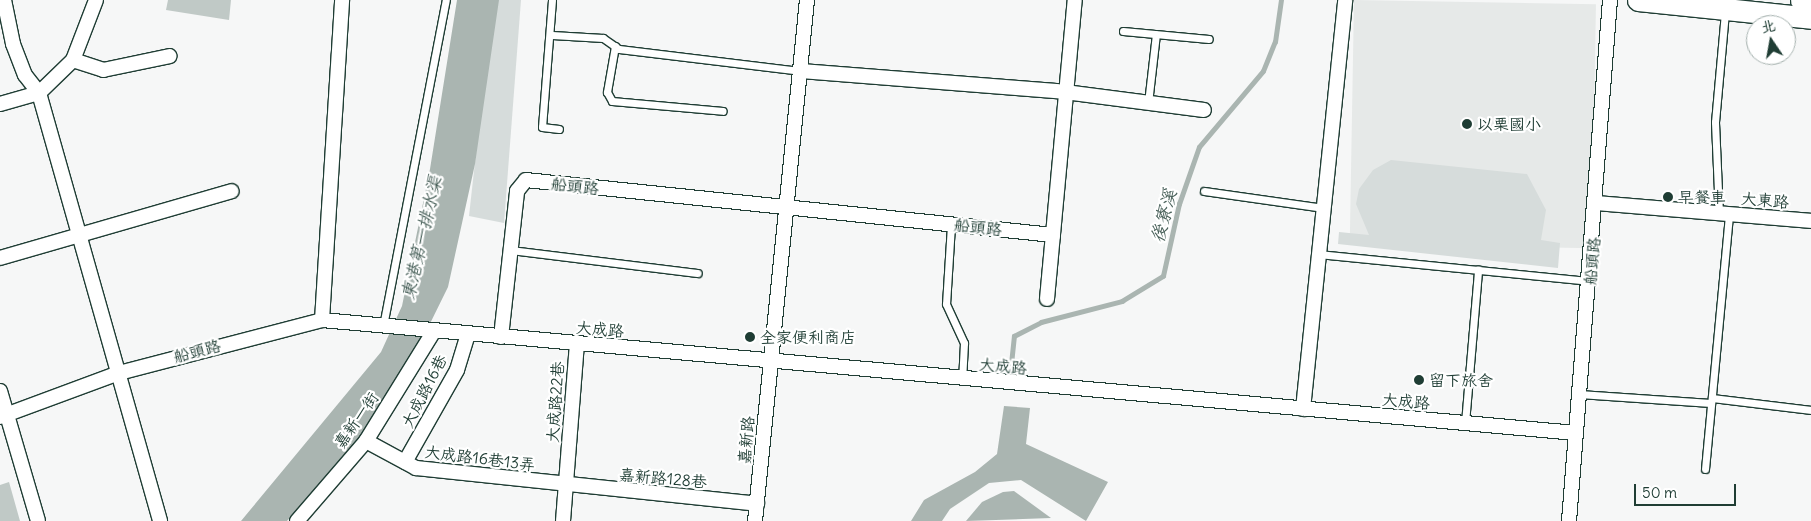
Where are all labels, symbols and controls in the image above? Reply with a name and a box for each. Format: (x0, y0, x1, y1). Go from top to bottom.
north arrow (1746, 15, 1796, 65)
text: 北 (1759, 16, 1777, 37)
place label: 以栗國小 (1477, 114, 1541, 134)
marker: 以栗國小 (1461, 118, 1473, 130)
water label: 東港第一排水渠 (397, 174, 447, 302)
street label: 船頭路 (550, 174, 600, 198)
water label: 後寮溪 (1147, 187, 1181, 245)
place label: 早餐車 (1678, 187, 1726, 207)
street label: 大東路 (1740, 188, 1790, 212)
marker: 早餐車 (1662, 191, 1674, 203)
street label: 船頭路 (953, 215, 1003, 239)
street label: 船頭路 (1580, 236, 1604, 286)
street label: 大成路 (575, 317, 625, 341)
place label: 全家便利商店 (760, 327, 856, 347)
marker: 全家便利商店 (744, 331, 756, 343)
street label: 船頭路 (171, 336, 223, 366)
street label: 大成路16巷 (397, 351, 451, 431)
street label: 大成路 (978, 354, 1028, 378)
street label: 大成路22巷 (543, 361, 567, 443)
place label: 留下旅舍 (1429, 370, 1493, 390)
marker: 留下旅舍 (1413, 374, 1425, 386)
street label: 嘉新一街 (330, 388, 382, 452)
street label: 大成路 (1381, 389, 1431, 413)
street label: 嘉新路 (734, 415, 758, 465)
street label: 大成路16巷13弄 (424, 442, 536, 474)
street label: 嘉新路128巷 (618, 465, 708, 491)
scale bar (1636, 474, 1738, 506)
text: 50 m (1642, 483, 1677, 502)

